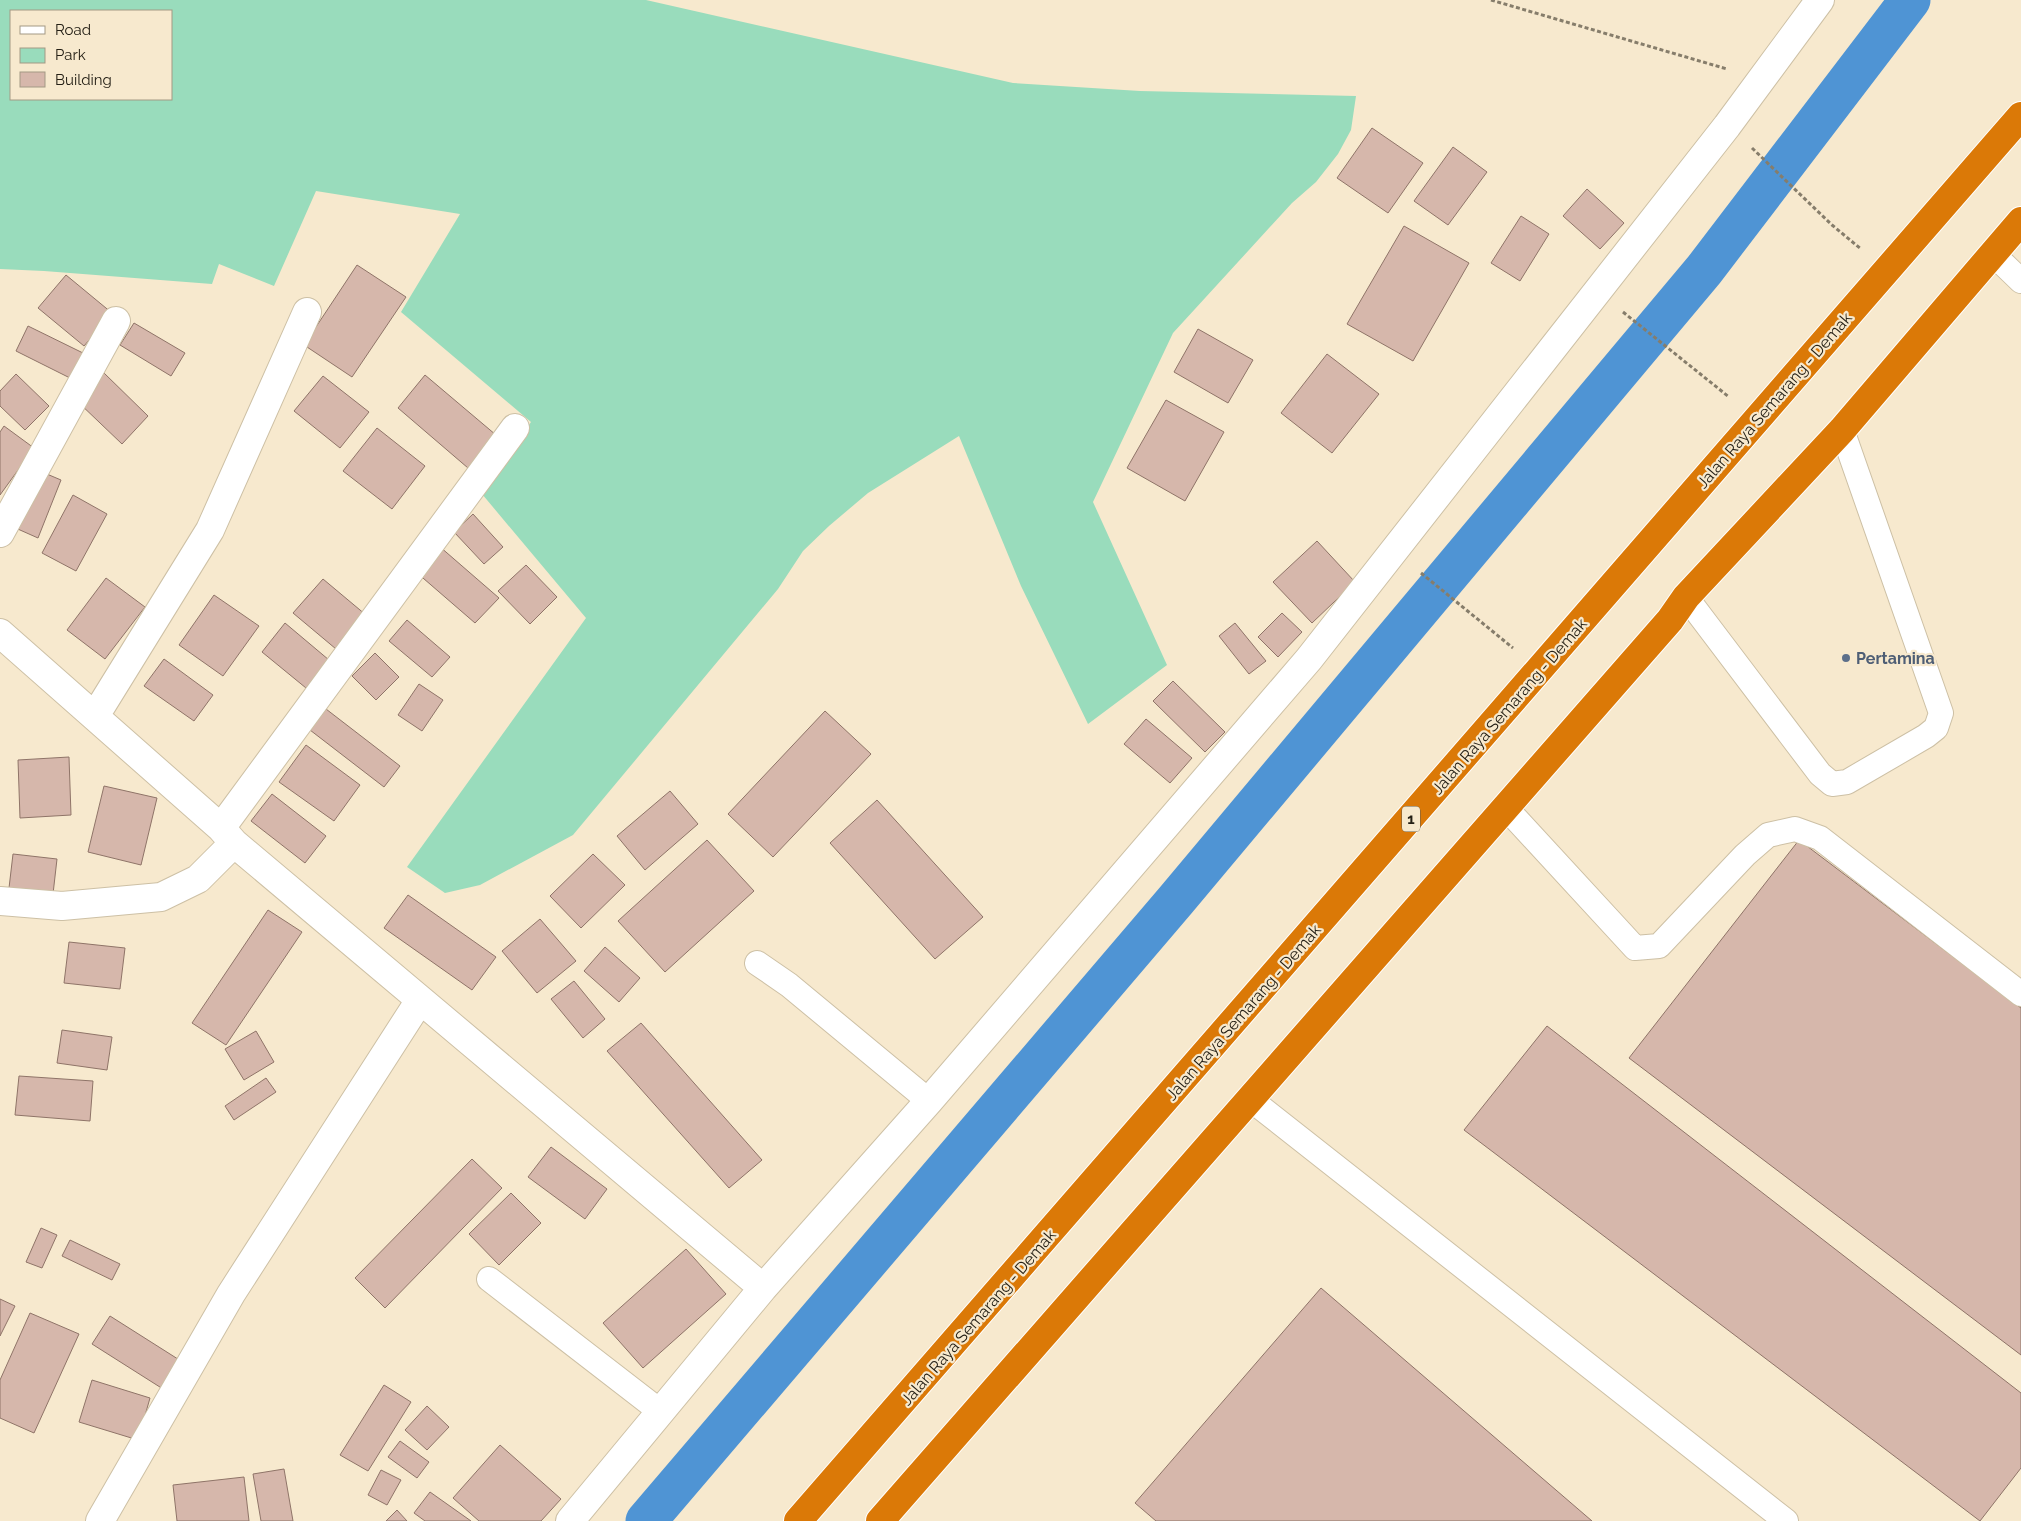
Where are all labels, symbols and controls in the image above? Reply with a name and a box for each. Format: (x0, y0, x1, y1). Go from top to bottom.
legend (10, 10, 172, 100)
text: Road (55, 21, 91, 39)
text: Park (55, 46, 86, 64)
text: Building (55, 71, 112, 89)
street label: Jalan Raya Semarang - Demak (1693, 308, 1856, 492)
street label: Jalan Raya Semarang - Demak (1428, 614, 1591, 798)
place label: Pertamina (1856, 649, 1935, 668)
marker: Pertamina (1840, 652, 1852, 664)
road number: 1 (1402, 806, 1420, 832)
street label: Jalan Raya Semarang - Demak (1162, 920, 1325, 1104)
street label: Jalan Raya Semarang - Demak (897, 1225, 1060, 1409)

